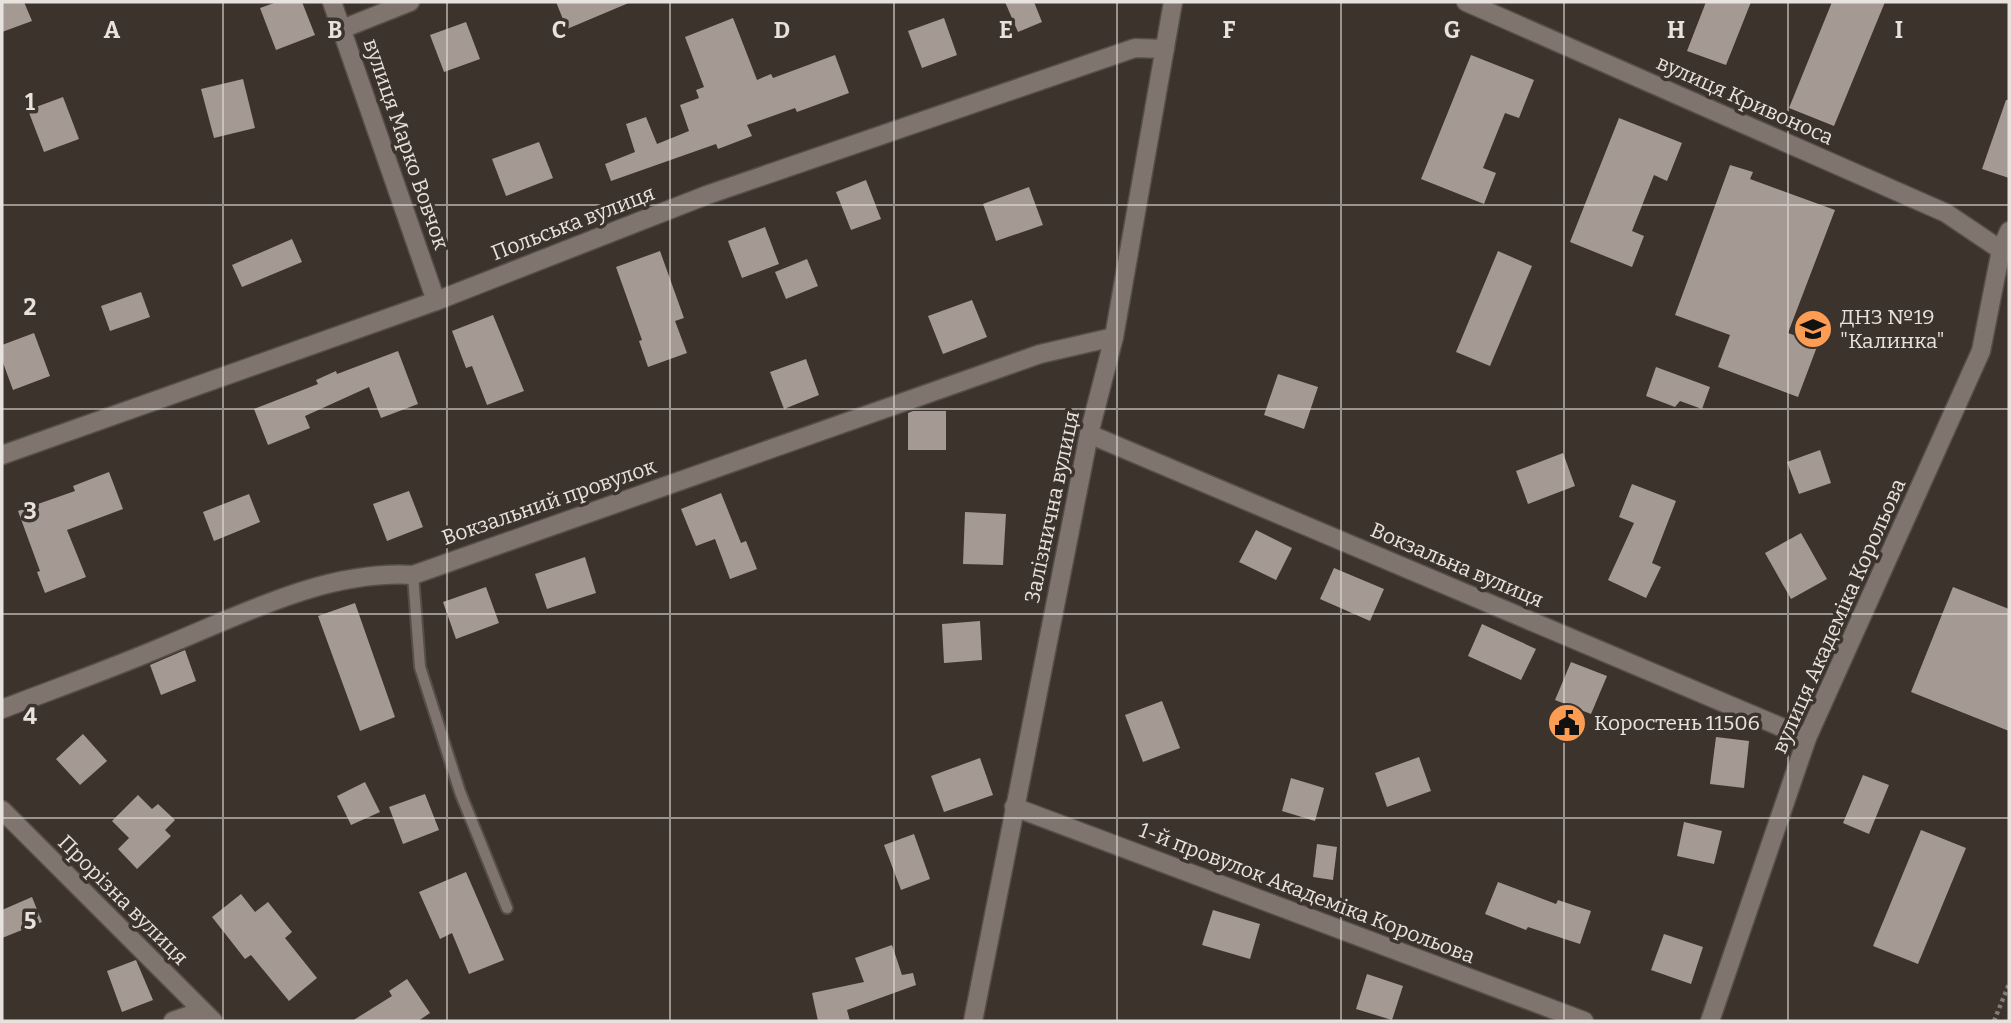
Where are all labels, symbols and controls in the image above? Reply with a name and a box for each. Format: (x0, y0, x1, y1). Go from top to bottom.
text: A (104, 16, 121, 44)
text: B (328, 16, 342, 44)
text: C (552, 16, 566, 44)
text: D (774, 16, 790, 44)
text: E (999, 16, 1013, 44)
text: F (1223, 16, 1236, 44)
text: G (1444, 16, 1461, 44)
text: H (1667, 16, 1685, 44)
text: I (1895, 16, 1903, 44)
street label: вулиця Марко Вовчок (358, 35, 455, 253)
street label: вулиця Кривоноса (1653, 49, 1838, 151)
text: 1 (25, 88, 35, 116)
street label: Польська вулиця (488, 180, 658, 266)
text: 2 (24, 293, 37, 321)
place label: ДНЗ №19 "Калинка" (1840, 304, 1944, 354)
school or university icon: ДНЗ №19 "Калинка" (1792, 308, 1834, 350)
street label: Залізнична вулиця (1019, 408, 1085, 606)
street label: Вокзальний провулок (438, 453, 660, 551)
street label: вулиця Академіка Корольова (1767, 474, 1912, 757)
text: 3 (23, 497, 37, 525)
street label: Вокзальна вулиця (1367, 517, 1547, 613)
text: 4 (23, 702, 37, 730)
public building icon: Коростень 11506 (1546, 702, 1588, 744)
place label: Коростень 11506 (1594, 710, 1760, 736)
street label: 1-й провулок Академіка Корольова (1135, 817, 1479, 969)
street label: Прорізна вулиця (53, 830, 193, 970)
text: 5 (24, 907, 36, 935)

